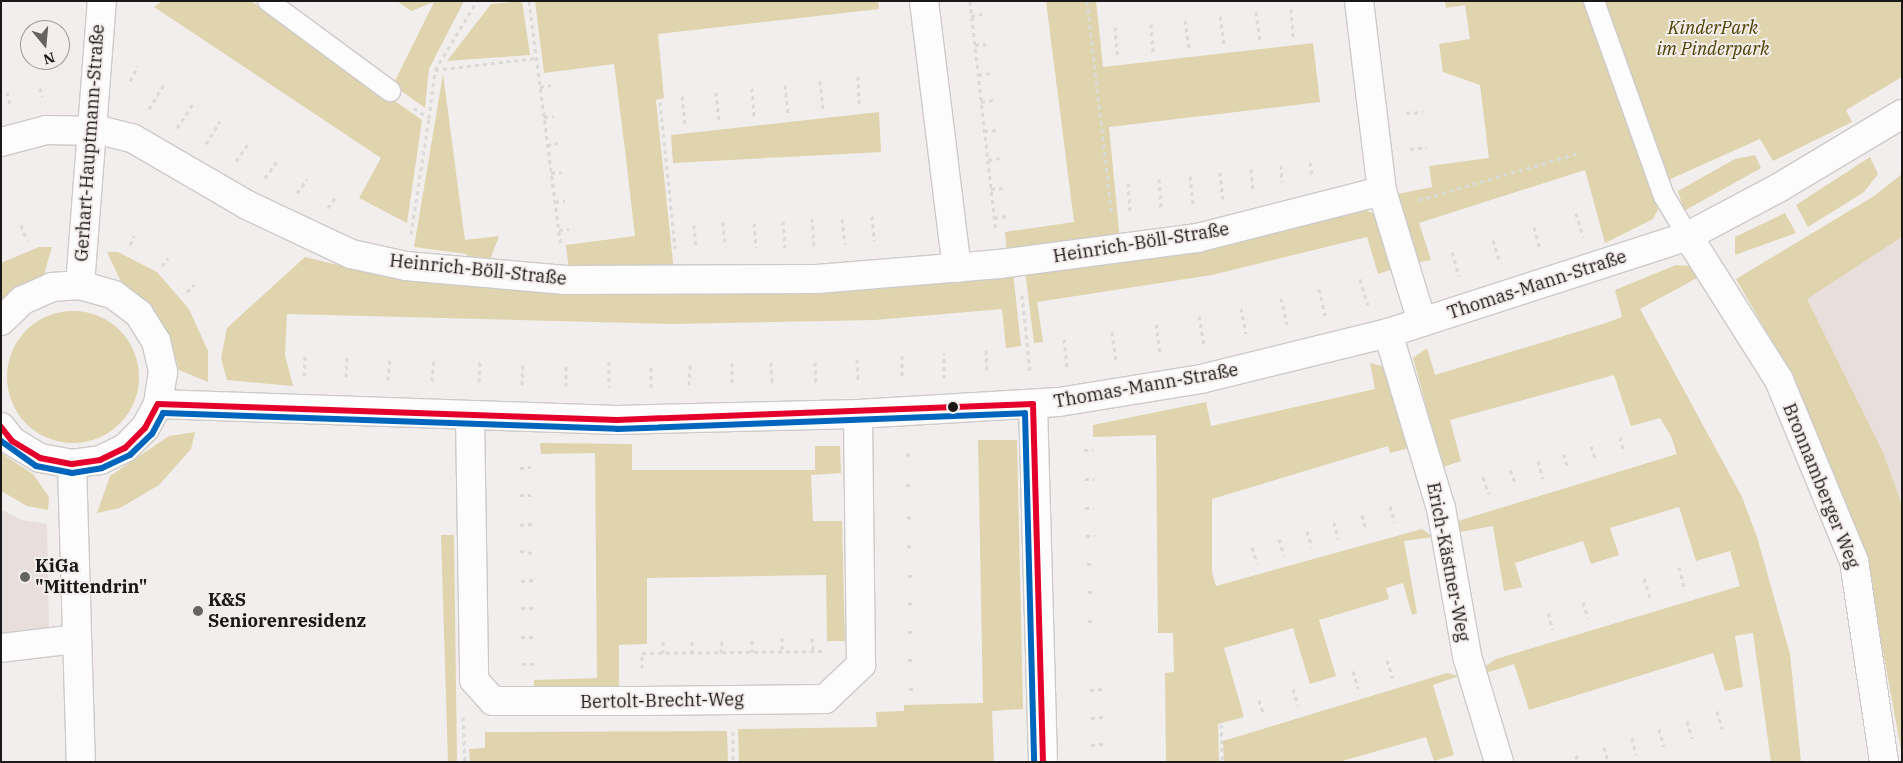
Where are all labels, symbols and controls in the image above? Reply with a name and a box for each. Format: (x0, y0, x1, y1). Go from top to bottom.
park label: KinderPark im Pinderpark (1656, 18, 1770, 60)
north arrow (20, 20, 70, 70)
street label: Gerhart-Hauptmann-Straße (71, 24, 109, 262)
text: N (41, 48, 57, 69)
street label: Heinrich-Böll-Straße (1051, 218, 1231, 268)
street label: Thomas-Mann-Straße (1445, 246, 1629, 324)
street label: Heinrich-Böll-Straße (388, 250, 568, 290)
street label: Thomas-Mann-Straße (1052, 359, 1240, 413)
street label: Bronnamberger Weg (1778, 400, 1864, 572)
unlabelled marker (948, 402, 958, 412)
street label: Erich-Kästner-Weg (1422, 481, 1474, 643)
place label: KiGa "Mittendrin" (35, 556, 147, 598)
marker: KiGa "Mittendrin" (19, 571, 31, 583)
place label: K&S Seniorenresidenz (208, 590, 366, 632)
marker: K&S Seniorenresidenz (192, 605, 204, 617)
street label: Bertolt-Brecht-Weg (580, 689, 744, 713)

